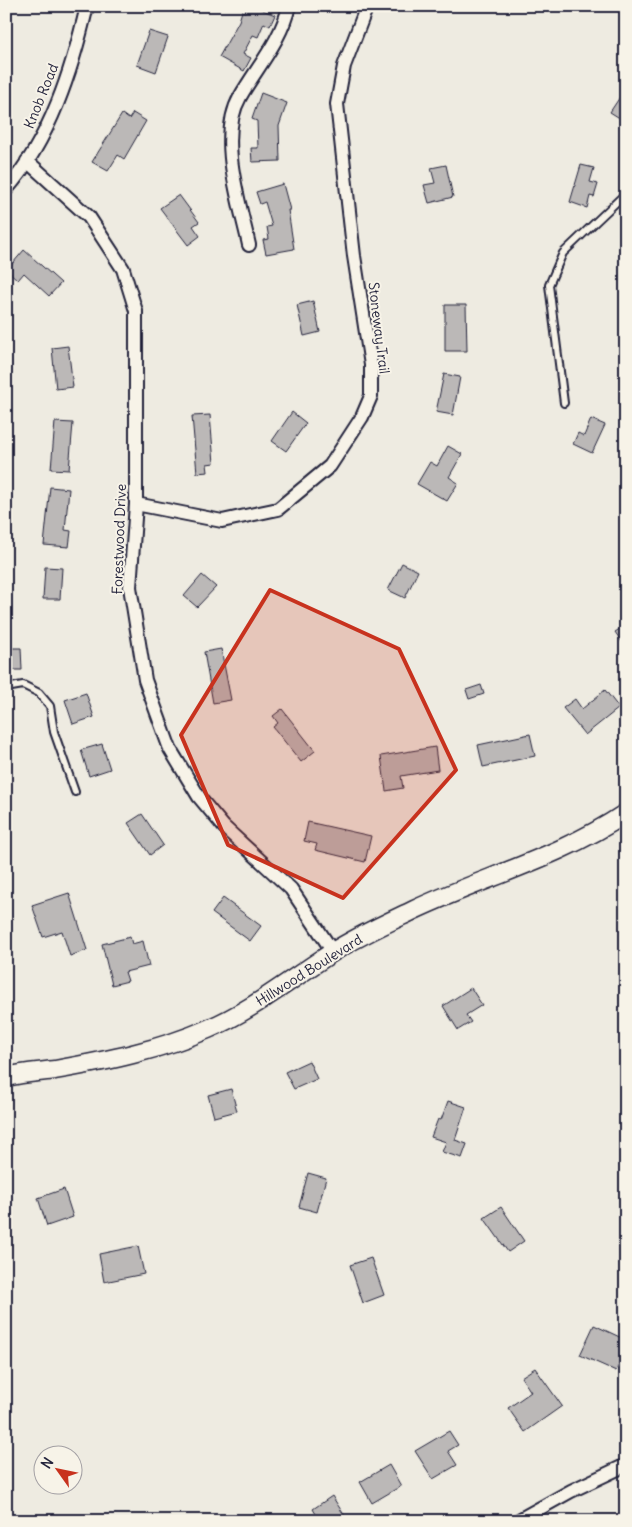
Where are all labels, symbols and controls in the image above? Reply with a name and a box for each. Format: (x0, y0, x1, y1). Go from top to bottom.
street label: Knob Road (20, 61, 62, 131)
street label: Stoneway Trail (364, 281, 394, 375)
street label: Forestwood Drive (108, 483, 130, 595)
street label: Hillwood Boulevard (252, 930, 366, 1010)
north arrow (32, 1444, 82, 1494)
text: N (37, 1454, 57, 1472)

